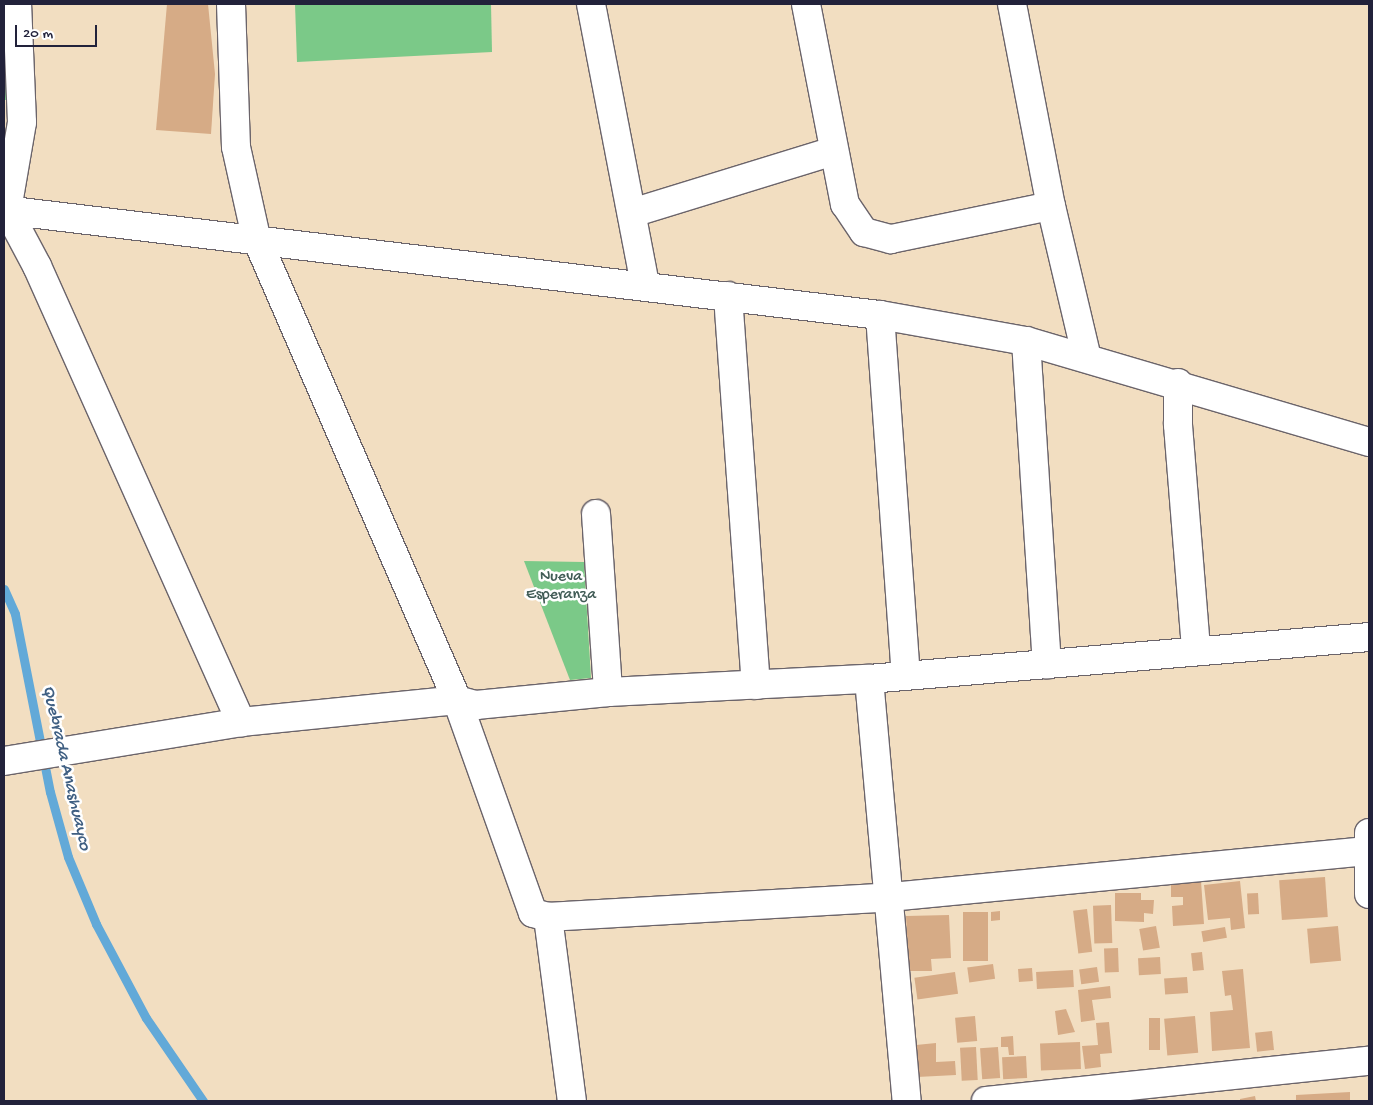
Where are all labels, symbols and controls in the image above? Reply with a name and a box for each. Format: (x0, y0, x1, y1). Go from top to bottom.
scale bar (18, 15, 100, 47)
text: 20 m (23, 25, 53, 43)
park label: Nueva Esperanza (526, 568, 596, 606)
water label: Quebrada Anashuayco (36, 683, 94, 853)

